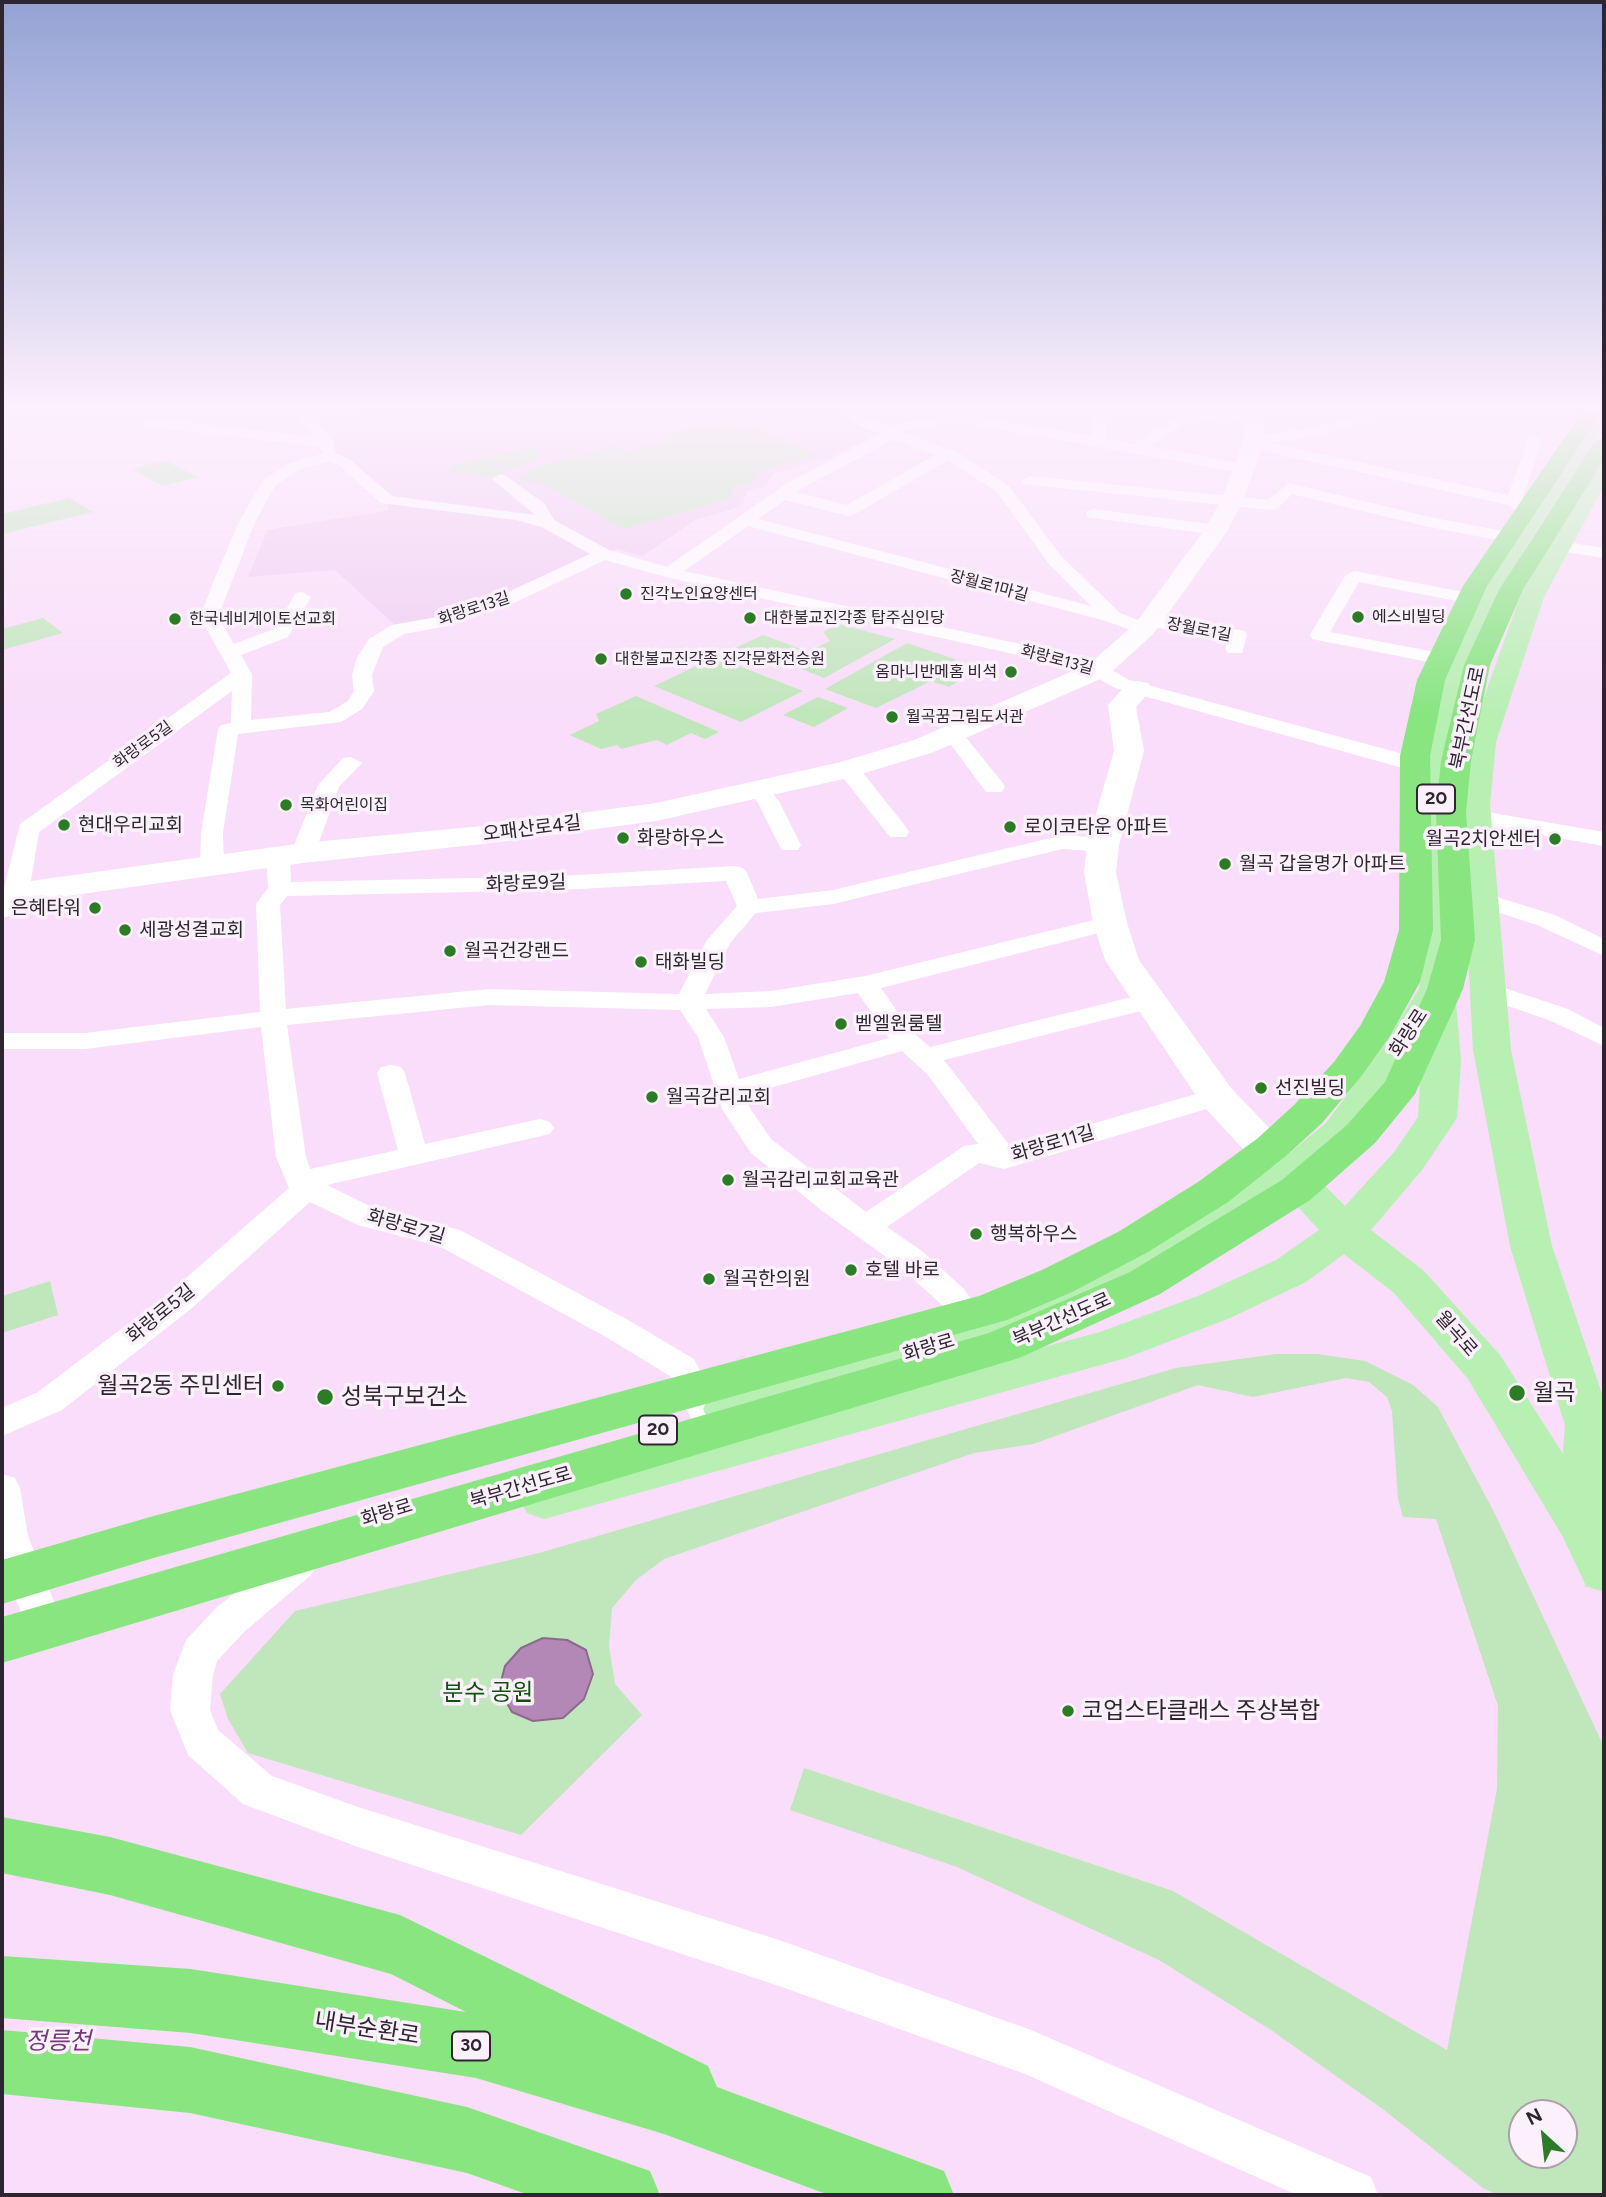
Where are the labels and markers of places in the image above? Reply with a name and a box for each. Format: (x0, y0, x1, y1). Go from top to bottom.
place label: 진각노인요양센터 (640, 584, 758, 604)
marker: 진각노인요양센터 (618, 586, 634, 602)
place label: 에스비빌딩 (1372, 607, 1446, 627)
place label: 대한불교진각종 탑주심인당 (764, 608, 945, 628)
place label: 한국네비게이토선교회 (189, 609, 336, 629)
marker: 에스비빌딩 (1350, 609, 1366, 625)
marker: 대한불교진각종 탑주심인당 (742, 610, 758, 626)
marker: 한국네비게이토선교회 (167, 611, 183, 627)
place label: 대한불교진각종 진각문화전승원 (615, 649, 825, 669)
marker: 대한불교진각종 진각문화전승원 (593, 651, 609, 667)
place label: 옴마니반메홈 비석 (875, 662, 997, 682)
marker: 옴마니반메홈 비석 (1003, 664, 1019, 680)
place label: 월곡꿈그림도서관 (906, 707, 1024, 727)
marker: 월곡꿈그림도서관 (884, 709, 900, 725)
place label: 목화어린이집 (300, 795, 388, 815)
marker: 목화어린이집 (278, 797, 294, 813)
place label: 현대우리교회 (78, 814, 183, 836)
place label: 로이코타운 아파트 (1024, 816, 1169, 838)
marker: 현대우리교회 (56, 817, 72, 833)
marker: 로이코타운 아파트 (1002, 819, 1018, 835)
place label: 화랑하우스 (637, 827, 724, 849)
place label: 월곡2치안센터 (1425, 828, 1541, 850)
marker: 화랑하우스 (615, 830, 631, 846)
marker: 월곡2치안센터 (1547, 831, 1563, 847)
place label: 월곡 갑을명가 아파트 (1239, 853, 1406, 875)
marker: 월곡 갑을명가 아파트 (1217, 856, 1233, 872)
place label: 은혜타워 (11, 897, 81, 919)
marker: 은혜타워 (87, 900, 103, 916)
place label: 세광성결교회 (139, 919, 244, 941)
marker: 세광성결교회 (117, 922, 133, 938)
place label: 월곡건강랜드 (464, 940, 569, 962)
marker: 월곡건강랜드 (442, 943, 458, 959)
place label: 태화빌딩 (655, 951, 725, 973)
marker: 태화빌딩 (633, 954, 649, 970)
place label: 벧엘원룸텔 (855, 1013, 942, 1035)
marker: 벧엘원룸텔 (833, 1016, 849, 1032)
place label: 선진빌딩 (1275, 1077, 1345, 1099)
marker: 선진빌딩 (1253, 1080, 1269, 1096)
place label: 월곡감리교회 (666, 1086, 771, 1108)
marker: 월곡감리교회 (644, 1089, 660, 1105)
place label: 월곡감리교회교육관 (742, 1169, 899, 1191)
marker: 월곡감리교회교육관 (720, 1172, 736, 1188)
place label: 행복하우스 (990, 1223, 1077, 1245)
marker: 행복하우스 (968, 1226, 984, 1242)
place label: 호텔 바로 (865, 1259, 940, 1281)
marker: 호텔 바로 (843, 1262, 859, 1278)
place label: 월곡한의원 (723, 1268, 810, 1290)
marker: 월곡한의원 (701, 1271, 717, 1287)
place label: 월곡2동 주민센터 (97, 1372, 264, 1400)
marker: 월곡2동 주민센터 (270, 1378, 286, 1394)
place label: 월곡 (1533, 1379, 1575, 1407)
place label: 성북구보건소 (341, 1383, 468, 1411)
marker: 월곡 (1507, 1383, 1527, 1403)
marker: 성북구보건소 (315, 1387, 335, 1407)
place label: 코업스타클래스 주상복합 (1082, 1697, 1320, 1725)
marker: 코업스타클래스 주상복합 (1060, 1703, 1076, 1719)

